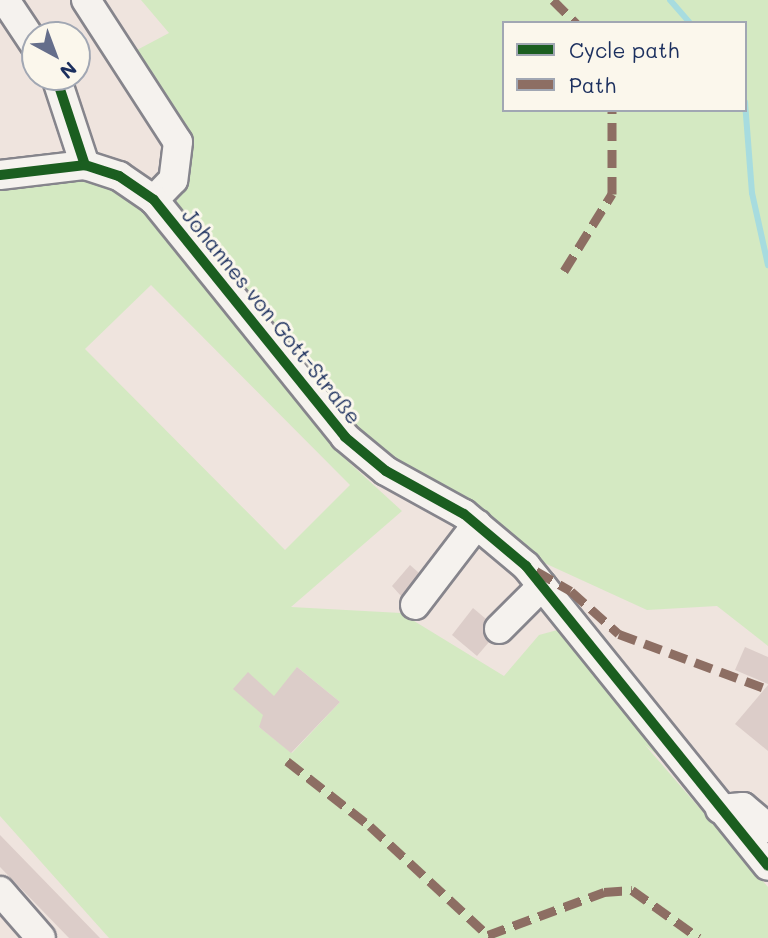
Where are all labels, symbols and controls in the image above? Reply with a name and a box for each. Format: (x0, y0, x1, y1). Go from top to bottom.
north arrow (21, 21, 91, 91)
legend (502, 21, 747, 112)
text: Cycle path (569, 36, 679, 63)
text: N (55, 57, 82, 85)
text: Path (569, 71, 616, 98)
street label: Johannes von Gott-Straße (177, 203, 367, 429)

